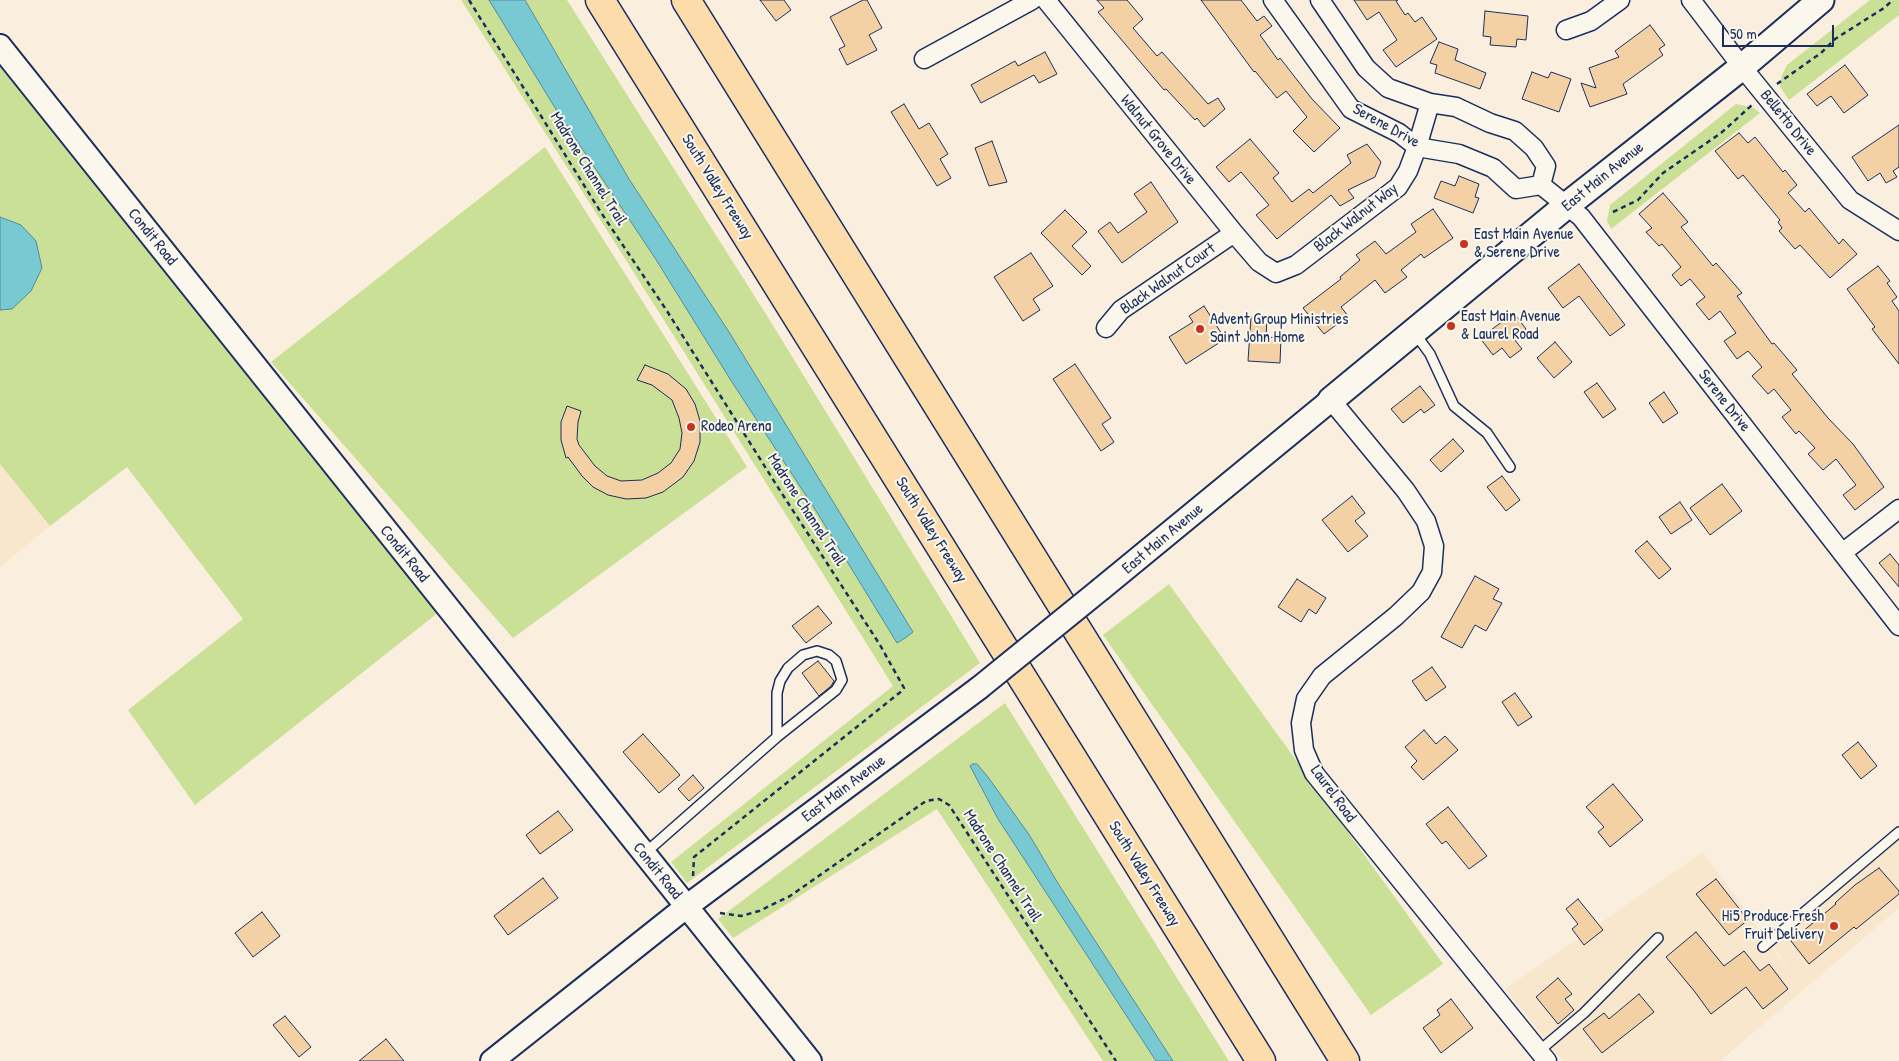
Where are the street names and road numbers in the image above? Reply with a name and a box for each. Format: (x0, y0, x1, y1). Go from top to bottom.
street label: Belletto Drive (1756, 86, 1820, 160)
street label: Walnut Grove Drive (1116, 91, 1200, 189)
street label: Serene Drive (1349, 100, 1423, 152)
street label: Madrone Channel Trail (545, 109, 631, 229)
street label: South Valley Freeway (677, 131, 757, 243)
street label: East Main Avenue (1558, 138, 1648, 216)
street label: Black Walnut Way (1310, 179, 1402, 257)
street label: Condit Road (123, 205, 181, 269)
street label: Black Walnut Court (1117, 239, 1219, 319)
street label: Serene Drive (1694, 366, 1754, 436)
street label: Madrone Channel Trail (762, 450, 850, 570)
street label: South Valley Freeway (891, 474, 971, 586)
street label: East Main Avenue (1119, 500, 1207, 578)
street label: Condit Road (375, 522, 433, 586)
street label: East Main Avenue (798, 751, 890, 827)
street label: Laurel Road (1306, 762, 1360, 826)
street label: Madrone Channel Trail (958, 806, 1046, 926)
street label: South Valley Freeway (1104, 818, 1184, 930)
street label: Condit Road (628, 839, 686, 903)

